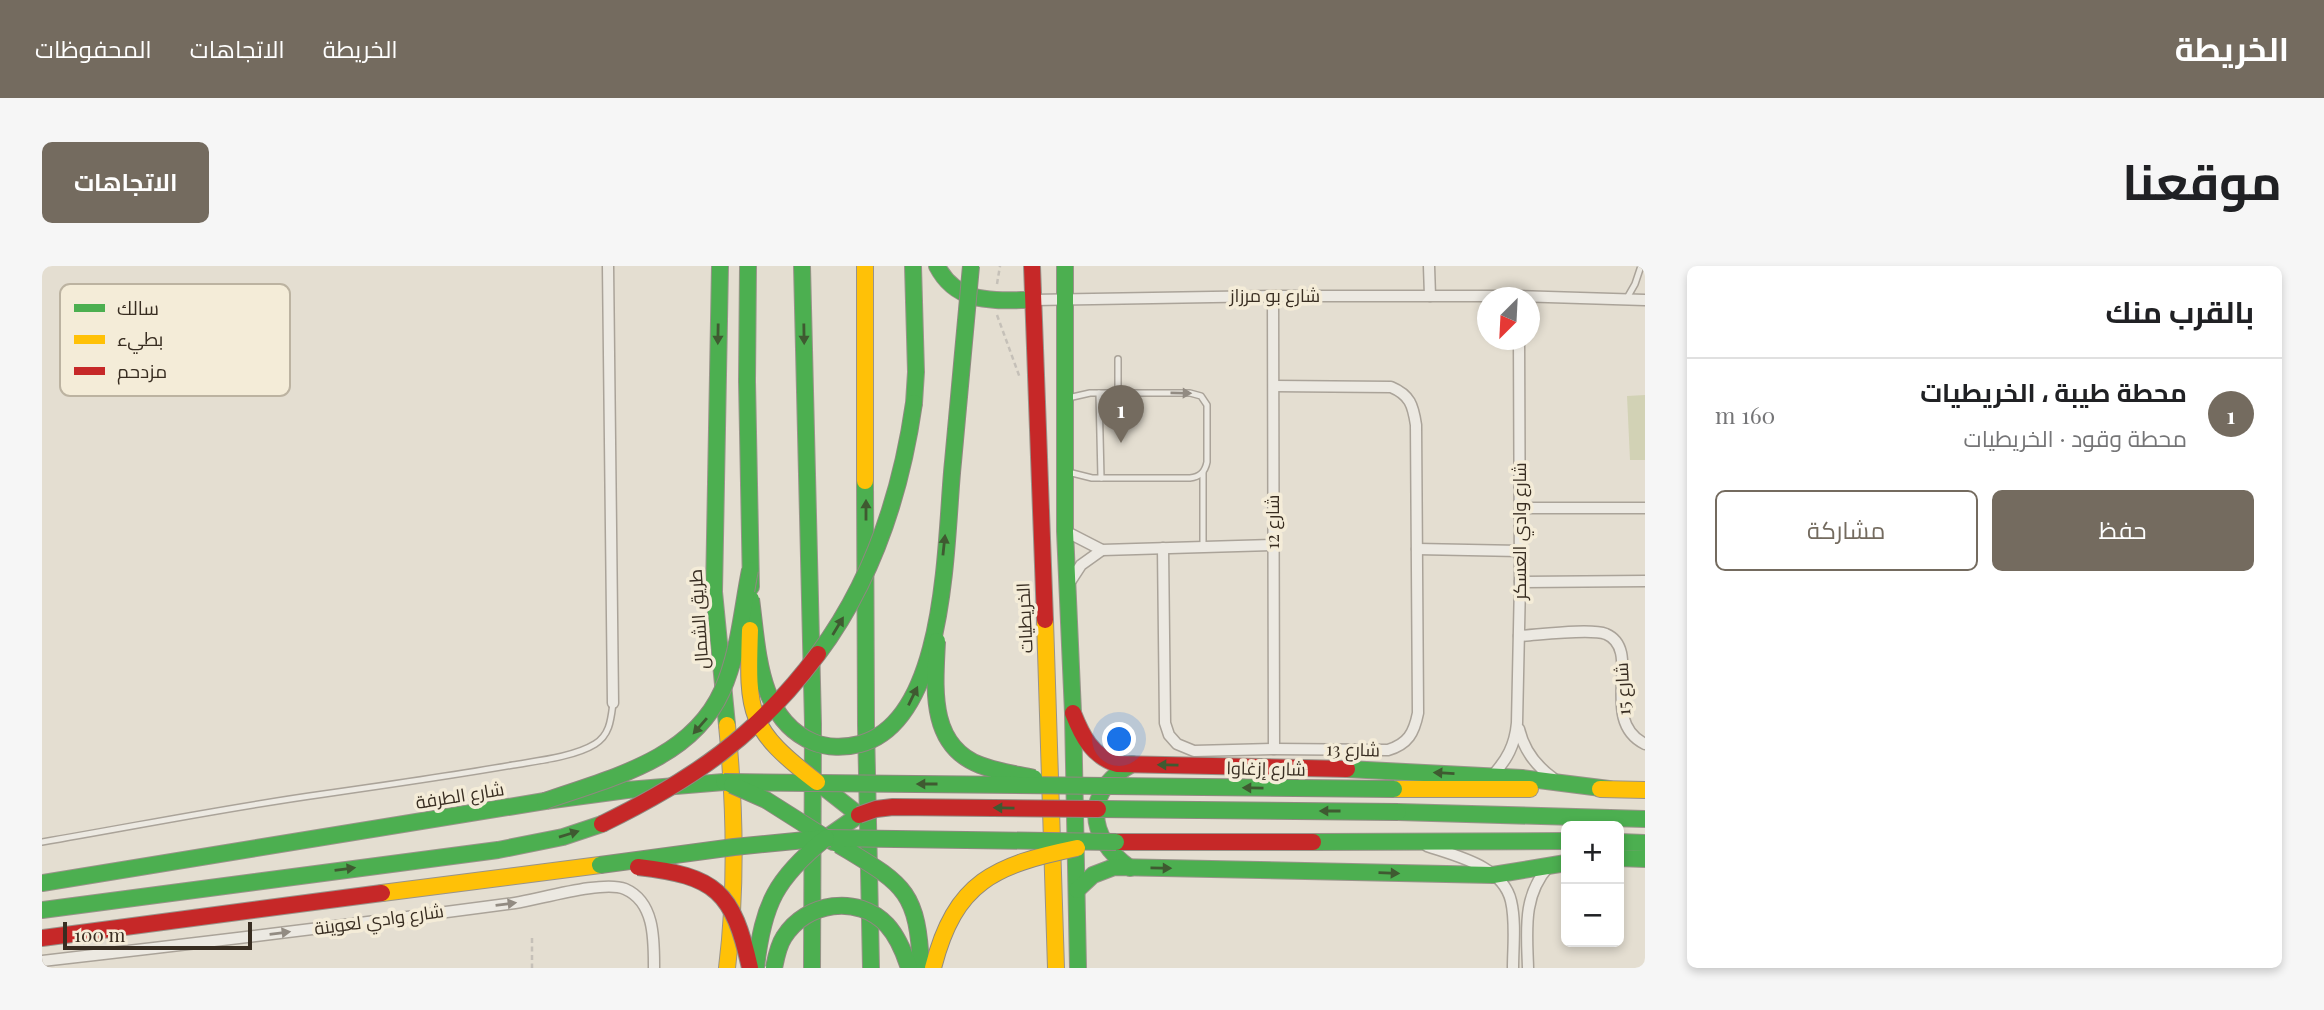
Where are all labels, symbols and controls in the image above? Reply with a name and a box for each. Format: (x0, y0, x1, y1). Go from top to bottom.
text: الخريطة (2175, 25, 2289, 69)
text: المحفوظات (35, 32, 152, 64)
text: الاتجاهات (190, 32, 285, 64)
text: الخريطة (323, 32, 398, 64)
button: الاتجاهات (42, 142, 209, 223)
text: موقعنا (2122, 147, 2282, 212)
street label: شارع بو مرزاز (1229, 283, 1320, 308)
legend (60, 284, 290, 396)
north arrow (1477, 287, 1540, 350)
text: بالقرب منك (2106, 291, 2254, 331)
text: سالك (117, 294, 159, 320)
one-way arrow (713, 323, 724, 345)
one-way arrow (798, 323, 809, 345)
text: بطيء (117, 325, 163, 354)
text: مزدحم (117, 357, 167, 385)
text: محطة طيبة ، الخريطيات (1920, 374, 2187, 409)
pin: 1 (1098, 385, 1144, 443)
one-way arrow (1170, 387, 1192, 399)
text: 160 m (1715, 399, 1775, 430)
text: 1 (2227, 399, 2235, 430)
text: محطة وقود · الخريطيات (1963, 422, 2187, 453)
street label: شارع وادي العسكر (1507, 462, 1534, 601)
button: مشاركة (1715, 490, 1978, 571)
button: حفظ (1992, 490, 2254, 571)
street label: شارع 12 (1260, 495, 1285, 549)
one-way arrow (860, 499, 872, 521)
one-way arrow (939, 534, 950, 556)
street label: طريق الشمال (683, 568, 714, 670)
street label: الخريطيات (1010, 582, 1038, 654)
one-way arrow (831, 616, 844, 636)
street label: شارع 15 (1609, 662, 1636, 716)
one-way arrow (908, 686, 919, 706)
one-way arrow (692, 717, 708, 735)
your location (1102, 722, 1136, 756)
street label: شارع 13 (1326, 737, 1380, 762)
street label: شارع إزغاوا (1226, 755, 1306, 782)
one-way arrow (1156, 759, 1178, 771)
one-way arrow (1433, 768, 1455, 779)
street label: شارع الطرفة (414, 776, 506, 815)
one-way arrow (916, 778, 938, 790)
one-way arrow (1241, 782, 1263, 794)
one-way arrow (993, 802, 1015, 814)
one-way arrow (1319, 805, 1341, 817)
map controls (1561, 821, 1624, 947)
button: + (1561, 821, 1624, 884)
one-way arrow (559, 829, 580, 839)
one-way arrow (1150, 863, 1172, 874)
one-way arrow (334, 864, 356, 875)
one-way arrow (1378, 868, 1400, 879)
button: − (1561, 884, 1624, 947)
street label: شارع وادي لعوينة (313, 898, 446, 943)
one-way arrow (495, 898, 517, 909)
scale bar (63, 919, 252, 951)
text: 100 m (74, 921, 125, 947)
one-way arrow (269, 928, 291, 939)

